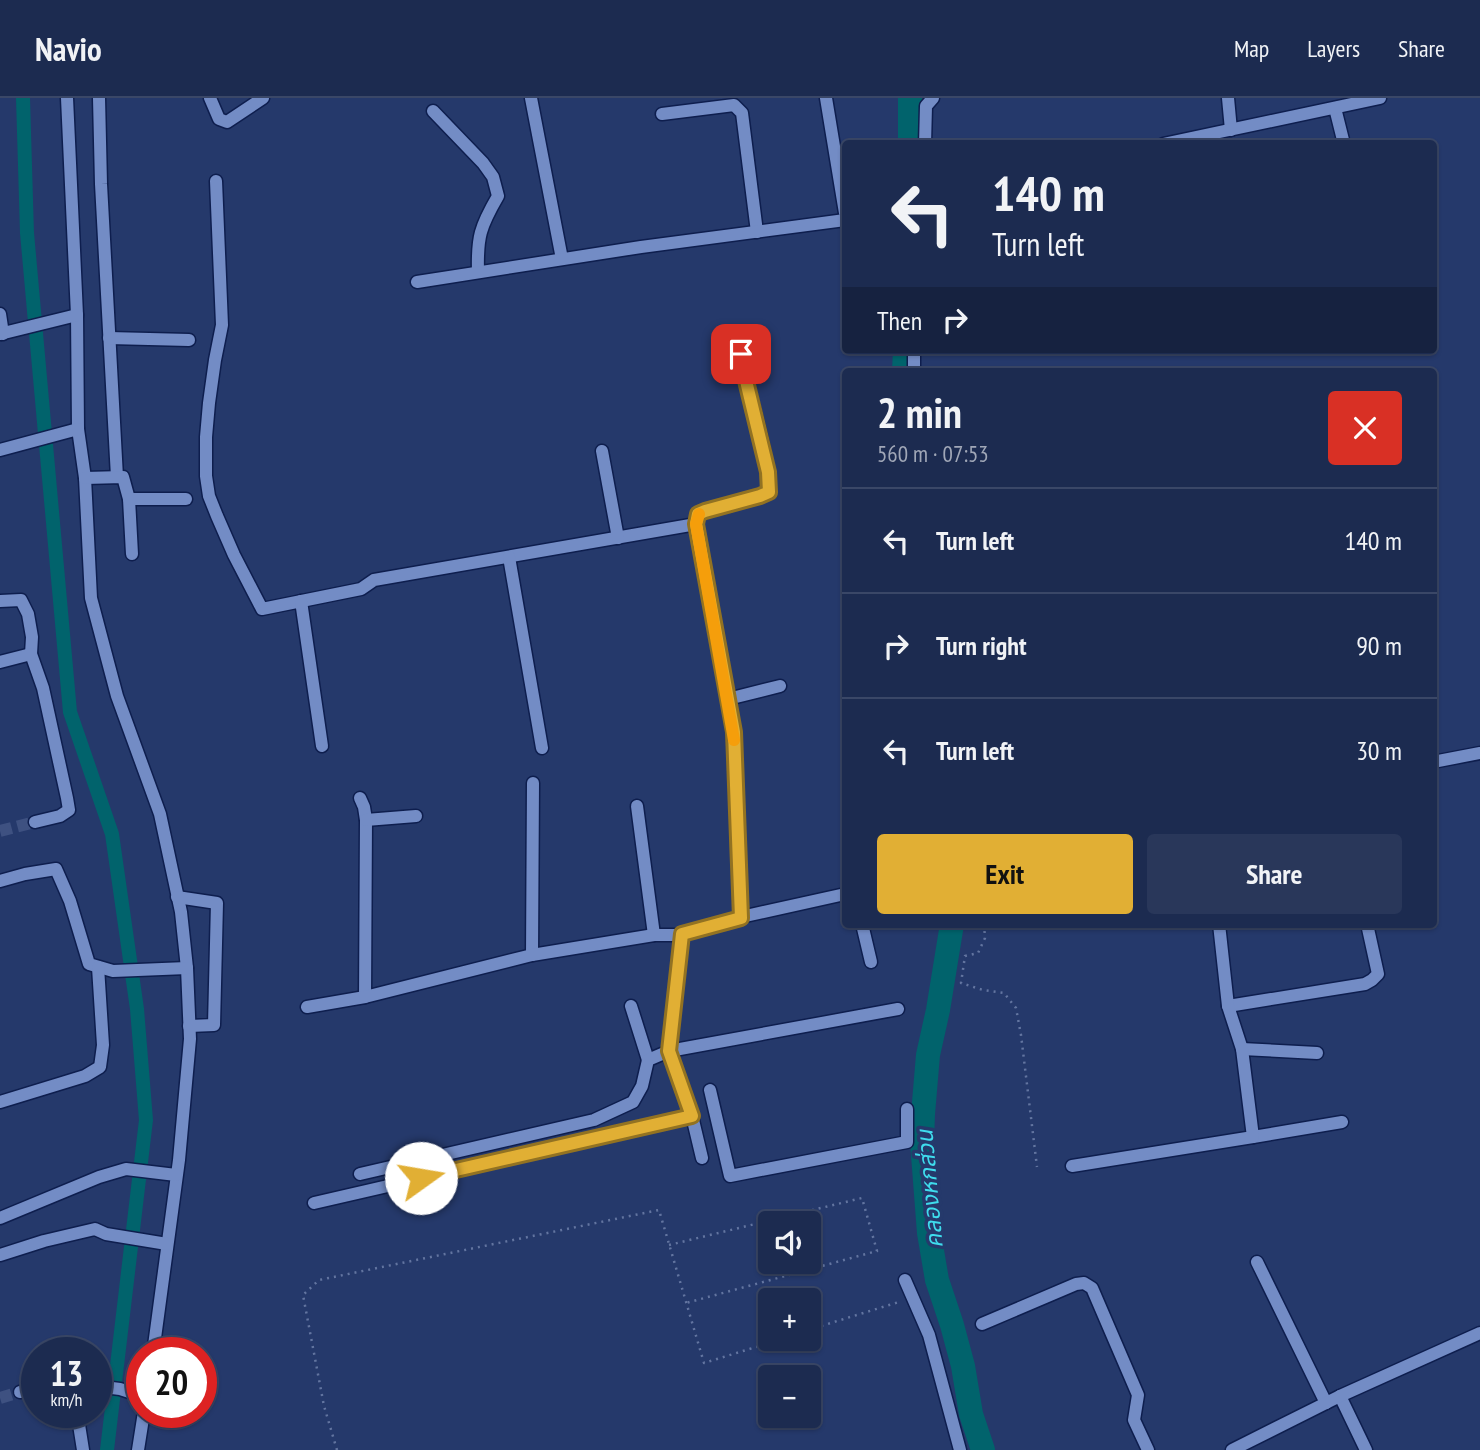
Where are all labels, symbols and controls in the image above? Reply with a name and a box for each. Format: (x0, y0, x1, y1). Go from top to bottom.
text: Navio (35, 27, 102, 70)
text: Map (1234, 33, 1269, 64)
text: Layers (1307, 33, 1360, 64)
text: Share (1398, 33, 1445, 64)
text: 140 m (992, 161, 1105, 225)
icon: left (877, 168, 968, 259)
text: Turn left (992, 223, 1084, 265)
icon: right (936, 301, 974, 339)
text: Then (877, 304, 922, 337)
pin (711, 324, 771, 384)
icon: arrive (722, 335, 760, 373)
text: 2 min (877, 385, 962, 440)
button: close (1328, 391, 1402, 465)
text: 560 m · 07:53 (877, 439, 989, 468)
icon: left (877, 522, 915, 560)
text: Turn left (936, 524, 1014, 557)
text: 140 m (1344, 524, 1402, 557)
icon: right (877, 627, 915, 665)
text: Turn right (936, 629, 1027, 662)
text: 90 m (1356, 629, 1402, 662)
icon: left (877, 732, 915, 770)
text: Turn left (936, 734, 1014, 767)
text: 30 m (1356, 734, 1402, 767)
button: Exit (877, 834, 1133, 914)
button: Share (1147, 834, 1402, 914)
water label: คลองหกส่วน (909, 1127, 949, 1249)
position arrow (384, 1141, 458, 1215)
map controls (758, 1211, 821, 1428)
button: sound (758, 1211, 821, 1274)
button: + (758, 1288, 821, 1351)
speed limit sign: 20 (126, 1337, 217, 1428)
text: 13 (50, 1350, 83, 1396)
button: − (758, 1365, 821, 1428)
text: km/h (51, 1388, 82, 1411)

